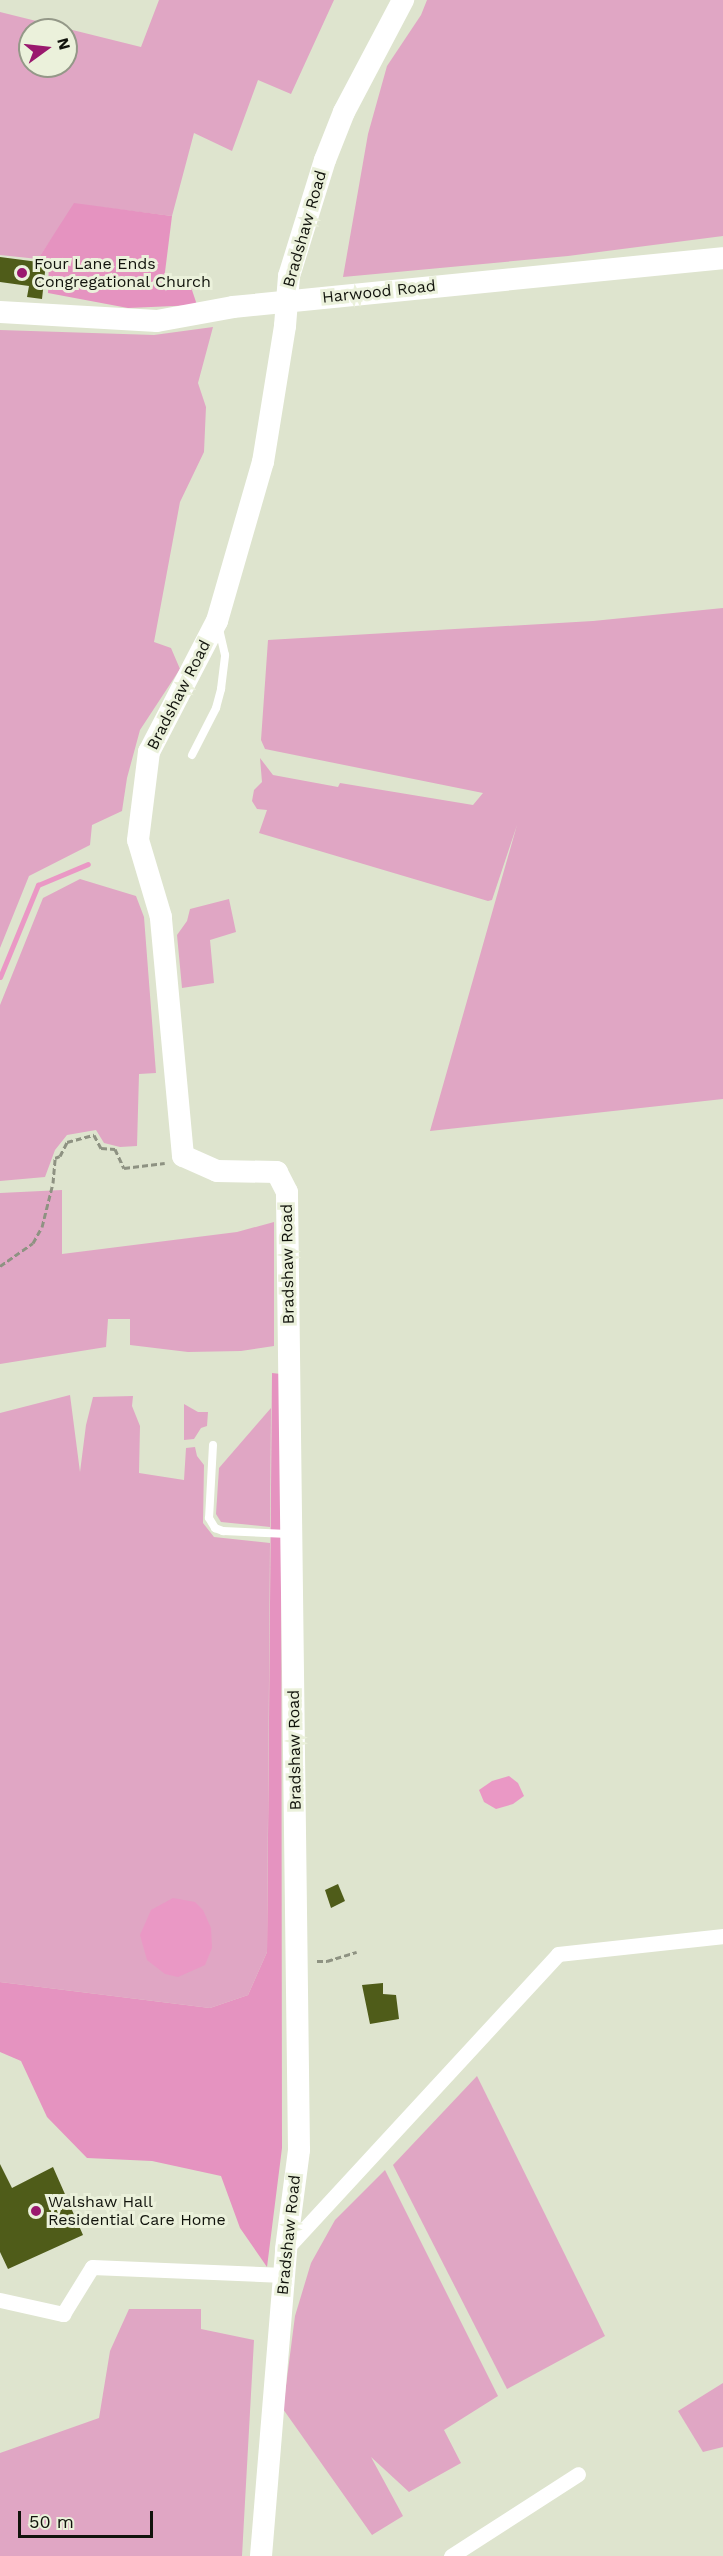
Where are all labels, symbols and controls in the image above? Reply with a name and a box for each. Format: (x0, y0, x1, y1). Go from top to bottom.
north arrow (18, 18, 78, 78)
text: N (53, 36, 75, 52)
street label: Bradshaw Road (279, 168, 331, 290)
place label: Four Lane Ends Congregational Church (34, 254, 212, 292)
marker: Four Lane Ends Congregational Church (15, 266, 29, 280)
street label: Harwood Road (321, 276, 437, 308)
street label: Bradshaw Road (143, 637, 215, 753)
street label: Bradshaw Road (277, 1203, 299, 1325)
street label: Bradshaw Road (284, 1689, 306, 1811)
street label: Bradshaw Road (273, 2174, 305, 2296)
place label: Walshaw Hall Residential Care Home (48, 2192, 226, 2230)
marker: Walshaw Hall Residential Care Home (29, 2204, 43, 2218)
scale bar (21, 2499, 156, 2537)
text: 50 m (29, 2511, 74, 2532)

